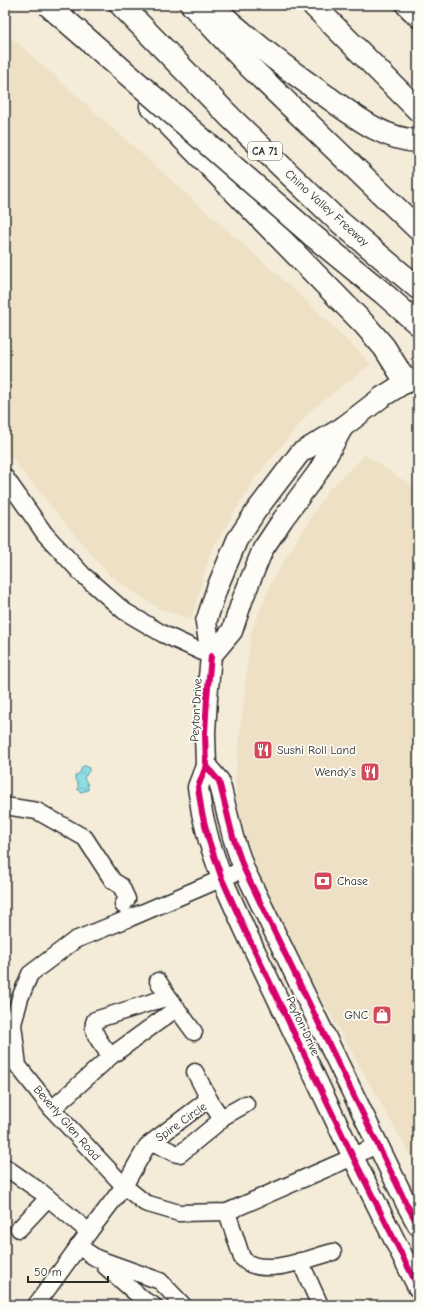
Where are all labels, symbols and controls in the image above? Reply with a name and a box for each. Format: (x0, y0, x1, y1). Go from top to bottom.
road number: CA 71 (248, 142, 282, 160)
street label: Chino Valley Freeway (282, 167, 372, 250)
street label: Peyton Drive (187, 678, 205, 742)
restaurant icon: Sushi Roll Land (252, 739, 274, 761)
place label: Sushi Roll Land (277, 743, 356, 757)
restaurant icon: Wendy's (359, 761, 381, 783)
place label: Wendy's (315, 765, 356, 779)
bank icon: Chase (312, 870, 334, 892)
place label: Chase (337, 874, 368, 888)
street label: Peyton Drive (283, 994, 323, 1058)
shop icon: GNC (371, 1004, 393, 1026)
place label: GNC (344, 1008, 368, 1022)
street label: Beverly Glen Road (31, 1083, 103, 1163)
street label: Spire Circle (153, 1099, 209, 1145)
scale bar (28, 1258, 108, 1284)
text: 50 m (34, 1265, 62, 1279)

